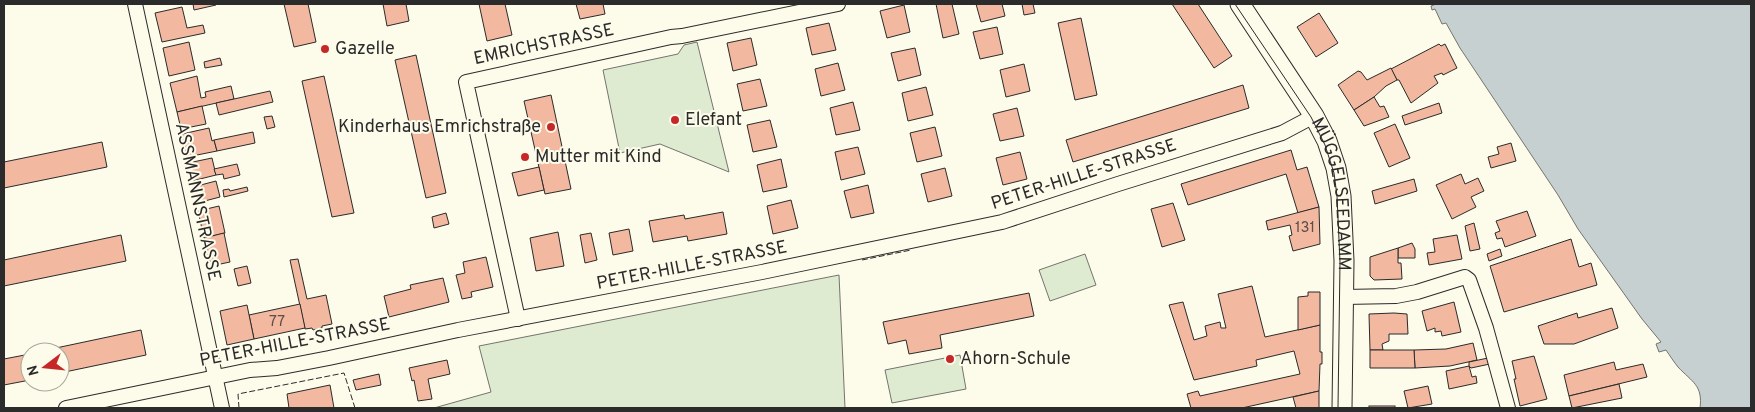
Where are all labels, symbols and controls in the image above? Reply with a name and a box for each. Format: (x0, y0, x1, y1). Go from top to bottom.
street label: EMRICHSTRASSE (472, 19, 616, 71)
place label: Gazelle (335, 38, 395, 61)
marker: Gazelle (319, 43, 331, 55)
place label: Elefant (685, 109, 742, 132)
marker: Elefant (669, 114, 681, 126)
street label: MÜGGELSEEDAMM (1305, 114, 1356, 271)
place label: Kinderhaus Emrichstraße (338, 116, 541, 139)
street label: ASSMANNSTRASSE (169, 121, 225, 283)
marker: Kinderhaus Emrichstraße (545, 121, 557, 133)
street label: PETER-HILLE-STRASSE (988, 134, 1180, 216)
place label: Mutter mit Kind (535, 146, 662, 169)
marker: Mutter mit Kind (519, 151, 531, 163)
house number: 131 (1295, 219, 1315, 238)
street label: PETER-HILLE-STRASSE (595, 236, 789, 296)
street label: PETER-HILLE-STRASSE (198, 313, 392, 373)
house number: 77 (269, 313, 285, 332)
north arrow (20, 342, 70, 392)
place label: Ahorn-Schule (960, 348, 1071, 371)
marker: Ahorn-Schule (944, 353, 956, 365)
text: N (24, 363, 44, 377)

